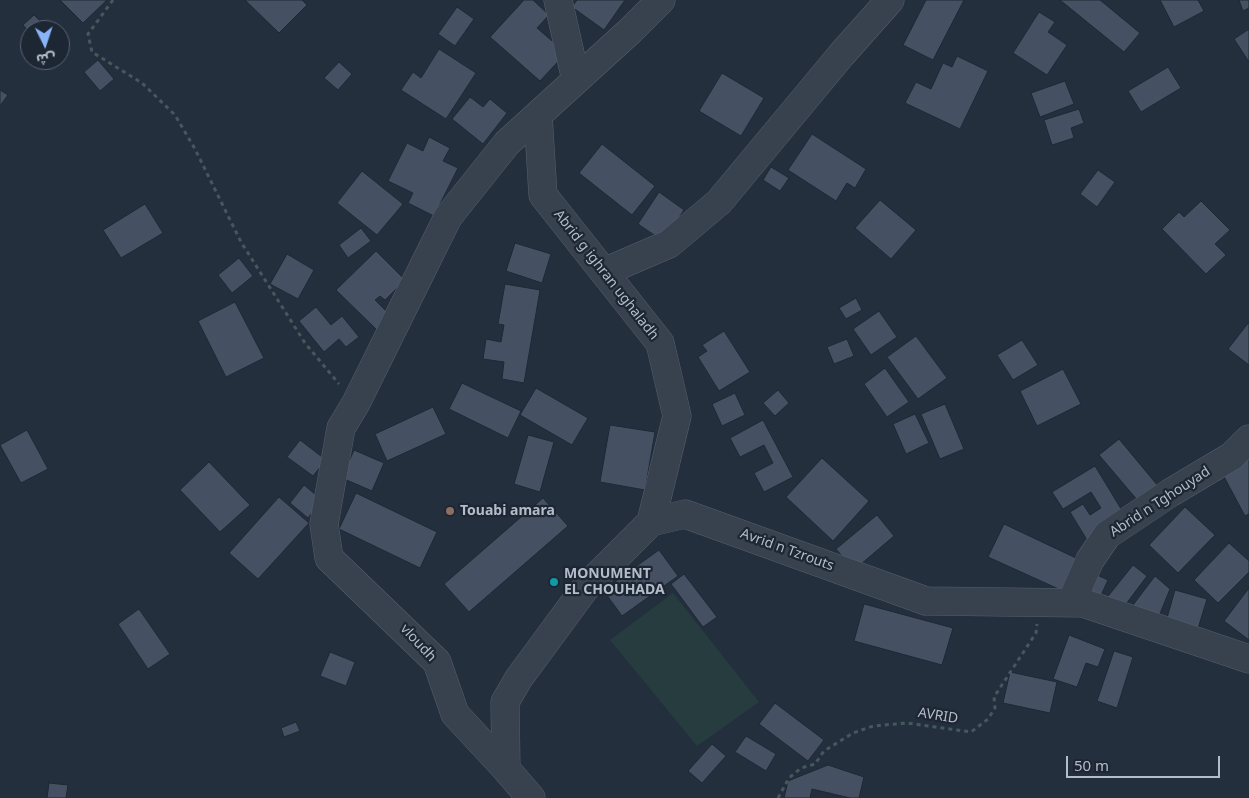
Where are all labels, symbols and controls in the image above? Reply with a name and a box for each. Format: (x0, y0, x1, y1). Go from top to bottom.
north arrow (20, 20, 70, 70)
text: ش (36, 49, 56, 70)
street label: Abrid g ighran ughaladh (550, 207, 662, 343)
street label: Abrid n Tghouyad (1107, 463, 1213, 541)
place label: Touabi amara (460, 503, 555, 519)
marker: Touabi amara (444, 505, 456, 517)
street label: Avrid n Tzrouts (738, 525, 836, 575)
place label: MONUMENT EL CHOUHADA (564, 566, 665, 598)
marker: MONUMENT EL CHOUHADA (548, 576, 560, 588)
street label: vloudh (396, 621, 440, 665)
street label: AVRID (917, 705, 959, 727)
scale bar (1069, 746, 1223, 778)
text: 50 m (1074, 755, 1109, 775)

